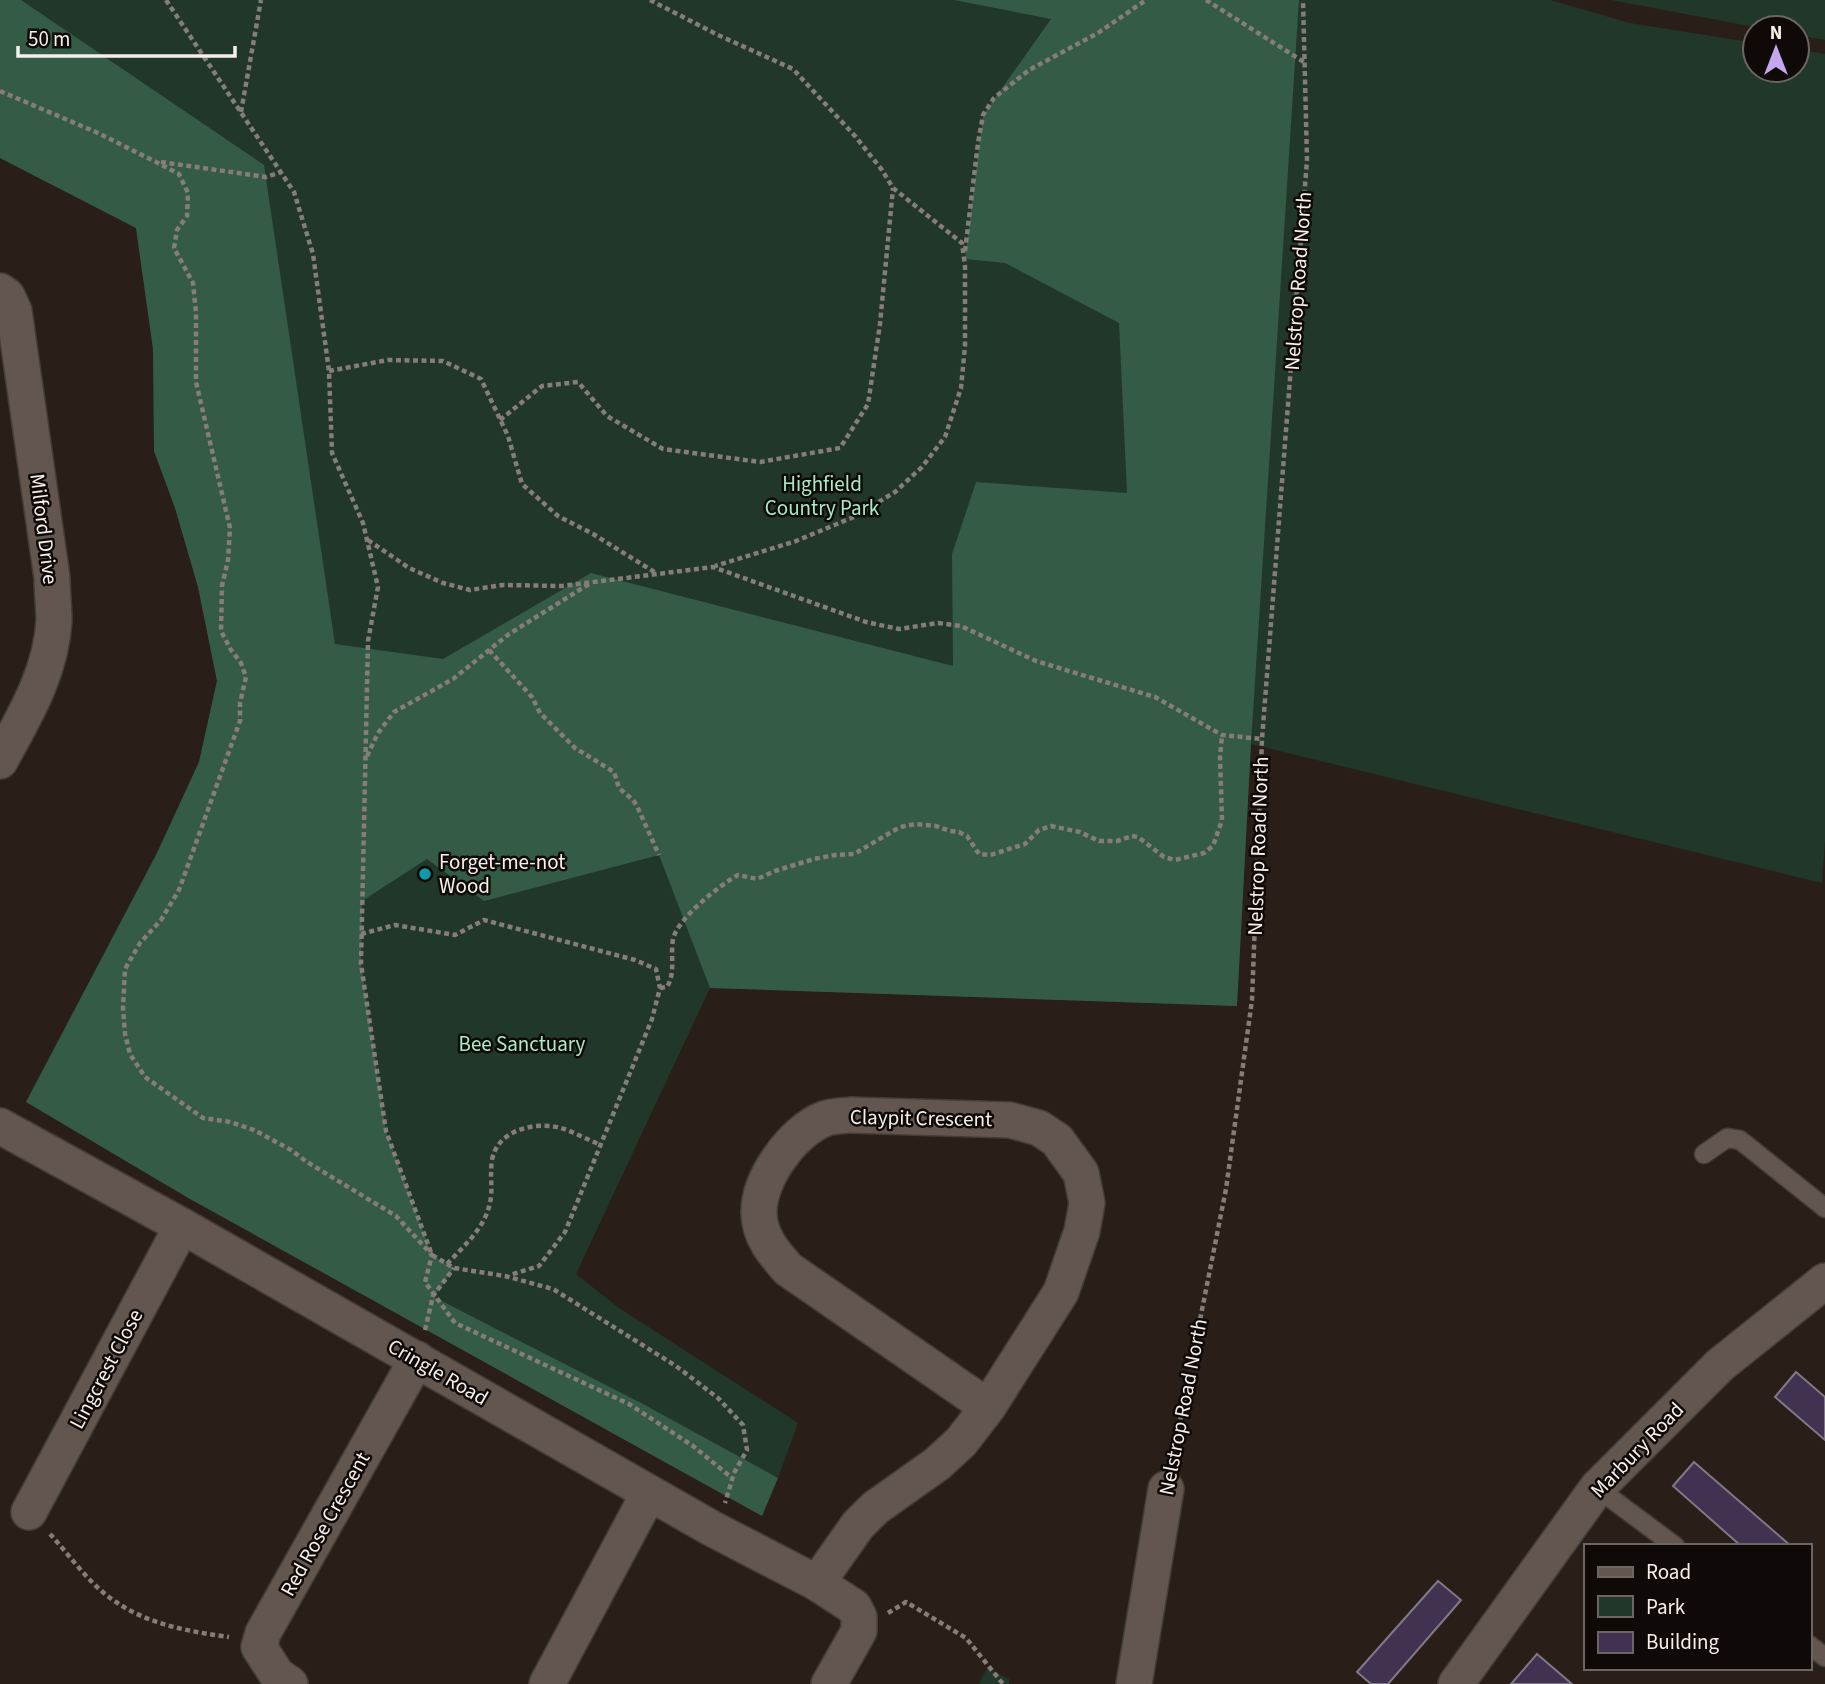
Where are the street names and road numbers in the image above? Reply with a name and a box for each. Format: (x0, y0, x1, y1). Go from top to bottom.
street label: Nelstrop Road North (1277, 191, 1319, 371)
street label: Milford Drive (22, 472, 66, 586)
street label: Nelstrop Road North (1240, 756, 1276, 936)
street label: Claypit Crescent (850, 1102, 992, 1134)
street label: Lingcrest Close (62, 1304, 150, 1434)
street label: Nelstrop Road North (1151, 1316, 1215, 1498)
street label: Cringle Road (382, 1331, 494, 1413)
street label: Marbury Road (1583, 1395, 1691, 1505)
street label: Red Rose Crescent (273, 1446, 377, 1602)

